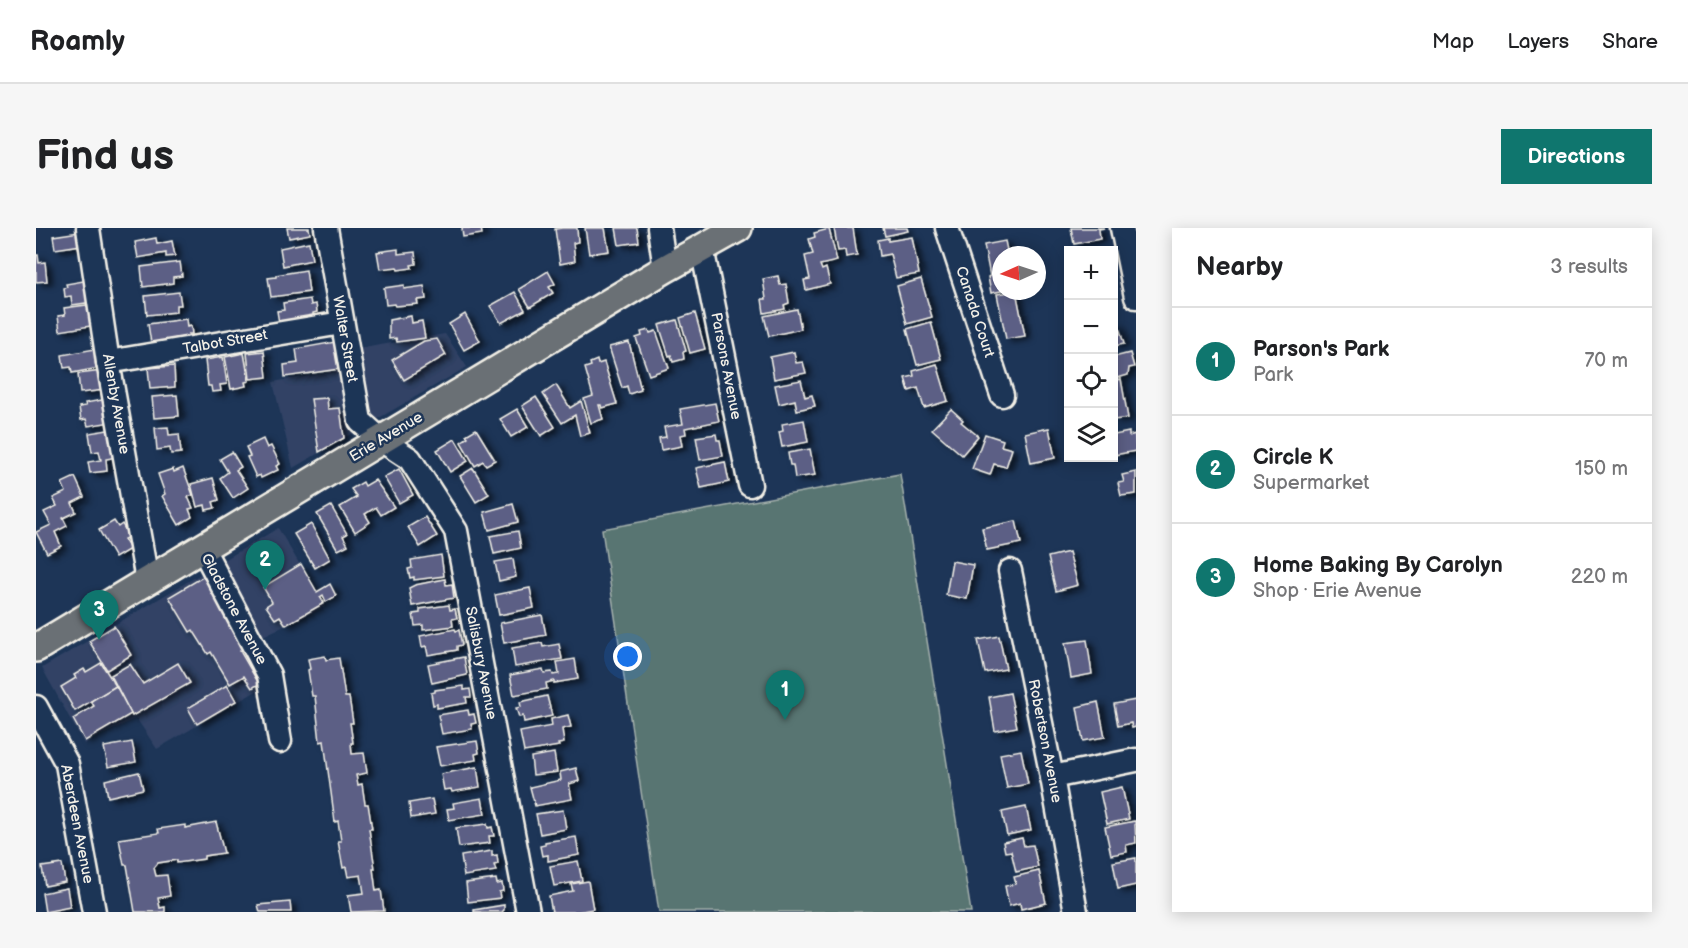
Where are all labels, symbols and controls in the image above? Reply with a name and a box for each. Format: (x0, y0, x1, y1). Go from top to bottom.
text: Roamly (30, 25, 125, 58)
text: Map (1432, 29, 1474, 54)
text: Layers (1507, 29, 1569, 54)
text: Share (1602, 29, 1658, 54)
button: Directions (1501, 129, 1652, 184)
text: Find us (36, 131, 174, 182)
north arrow (992, 246, 1046, 300)
map controls (1064, 246, 1118, 462)
button: + (1064, 246, 1118, 300)
text: Nearby (1196, 252, 1283, 283)
text: 3 results (1550, 255, 1628, 279)
street label: Canada Court (951, 264, 999, 360)
street label: Walter Street (328, 294, 362, 384)
button: − (1064, 300, 1118, 354)
street label: Parsons Avenue (706, 311, 746, 421)
street label: Talbot Street (181, 325, 269, 359)
text: Parson's Park (1253, 336, 1389, 363)
text: 1 (1211, 349, 1220, 373)
text: 70 m (1584, 349, 1628, 373)
street label: Allenby Avenue (98, 352, 134, 456)
button: locate (1064, 354, 1118, 408)
text: Park (1253, 363, 1293, 387)
street label: Erie Avenue (346, 408, 426, 466)
button: layers (1064, 408, 1118, 462)
text: Circle K (1253, 444, 1333, 471)
text: 2 (1210, 457, 1221, 481)
text: 150 m (1575, 457, 1628, 481)
text: Supermarket (1253, 471, 1369, 495)
pin: 2 (246, 540, 284, 590)
street label: Gladstone Avenue (197, 550, 271, 668)
text: Home Baking By Carolyn (1253, 552, 1503, 579)
text: 3 (1210, 565, 1221, 589)
text: 220 m (1571, 565, 1628, 589)
text: Shop · Erie Avenue (1253, 579, 1422, 603)
pin: 3 (80, 590, 118, 640)
street label: Salisbury Avenue (461, 605, 501, 721)
your location (613, 642, 642, 671)
pin: 1 (766, 670, 804, 720)
street label: Robertson Avenue (1024, 678, 1066, 804)
street label: Aberdeen Avenue (56, 763, 98, 885)

